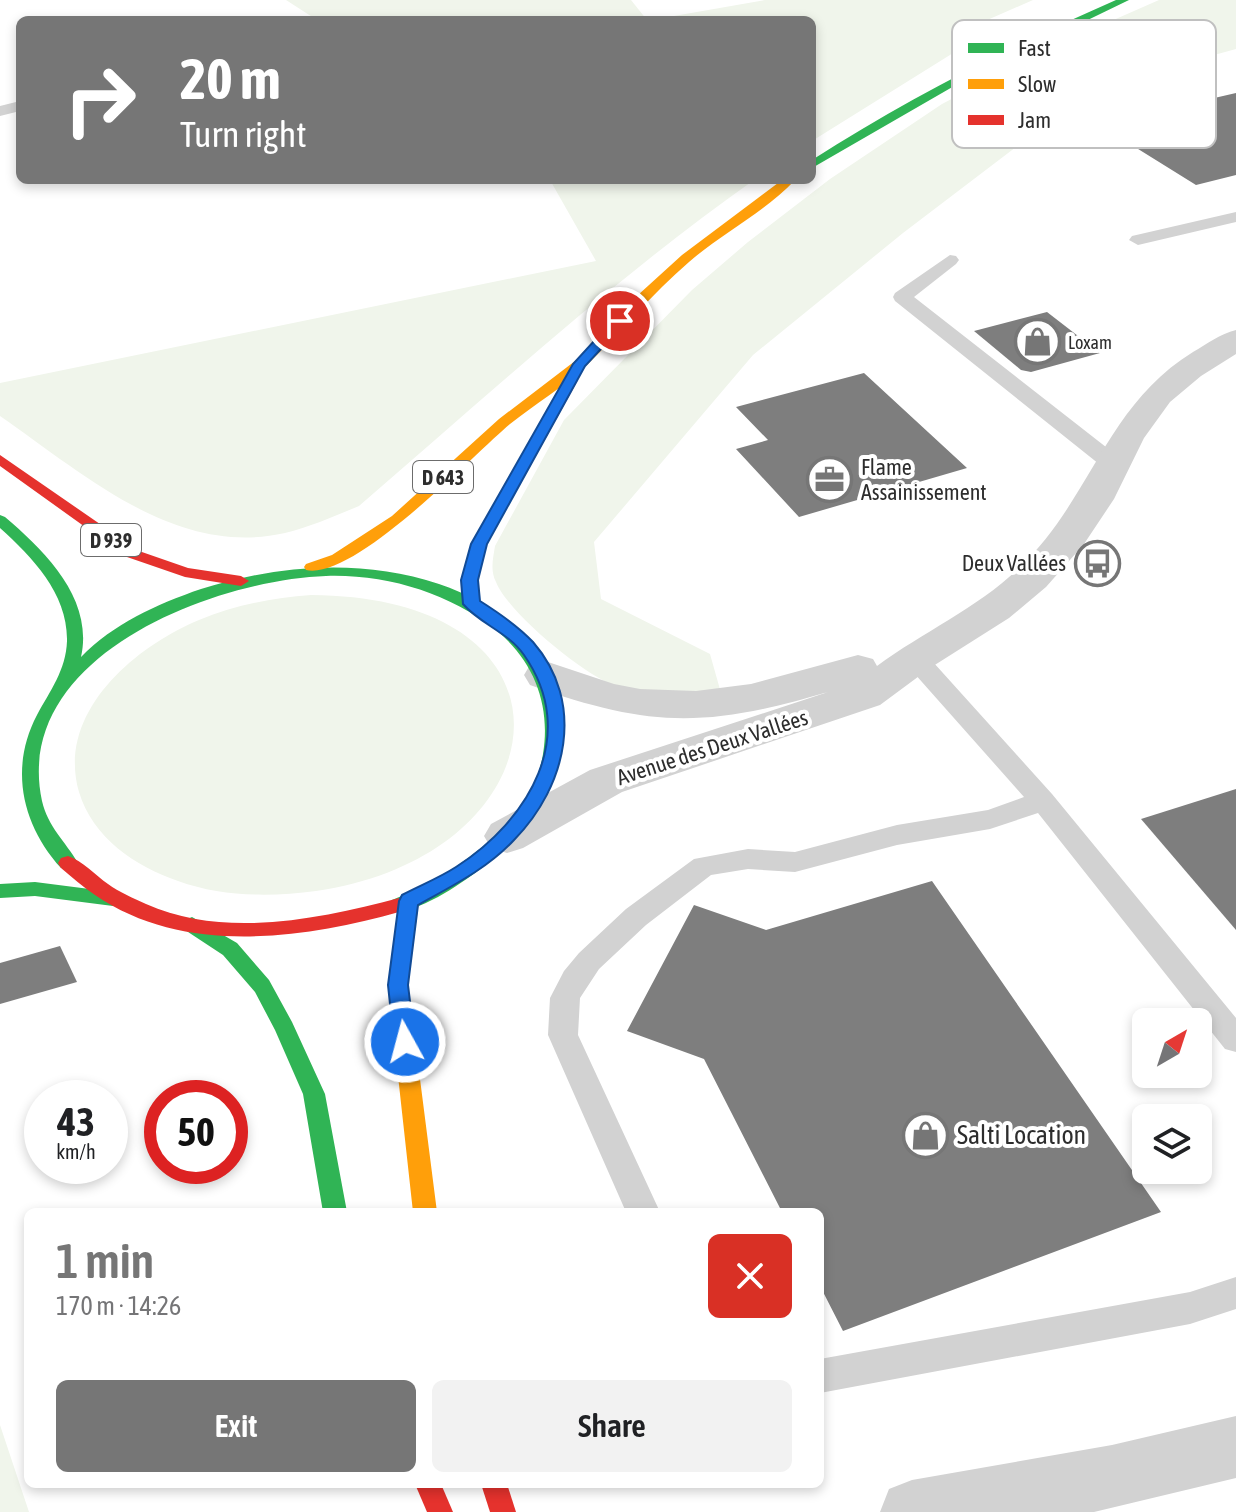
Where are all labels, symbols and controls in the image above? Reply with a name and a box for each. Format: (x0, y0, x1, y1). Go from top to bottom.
legend (952, 20, 1216, 148)
text: Fast (1018, 35, 1051, 61)
text: 20 m (180, 47, 281, 111)
icon: right (48, 48, 152, 152)
text: Slow (1018, 71, 1056, 97)
text: Jam (1018, 107, 1051, 133)
text: Turn right (180, 113, 307, 155)
pin (586, 287, 654, 355)
icon: arrive (598, 299, 642, 343)
shop icon: Loxam (1013, 318, 1061, 366)
place label: Loxam (1068, 332, 1112, 353)
place label: Flame Assainissement (861, 454, 987, 505)
office icon: Flame Assainissement (806, 456, 854, 504)
road number: D 643 (413, 461, 473, 493)
road number: D 939 (81, 524, 141, 556)
bus stop icon: Deux Vallées (1073, 539, 1121, 587)
place label: Deux Vallées (962, 550, 1066, 576)
street label: Avenue des Deux Vallées (613, 704, 811, 790)
position arrow (363, 1000, 447, 1084)
north arrow (1132, 1008, 1212, 1088)
map controls (1132, 1008, 1212, 1184)
speed limit sign: 50 (144, 1080, 248, 1184)
text: 43 (57, 1099, 95, 1144)
button: layers (1132, 1104, 1212, 1184)
shop icon: Salti Location (902, 1111, 950, 1159)
place label: Salti Location (957, 1120, 1086, 1150)
text: km/h (56, 1140, 96, 1163)
text: 1 min (56, 1233, 154, 1288)
button: close (708, 1234, 792, 1318)
text: 170 m · 14:26 (56, 1291, 181, 1321)
button: Exit (56, 1380, 416, 1472)
button: Share (432, 1380, 792, 1472)

